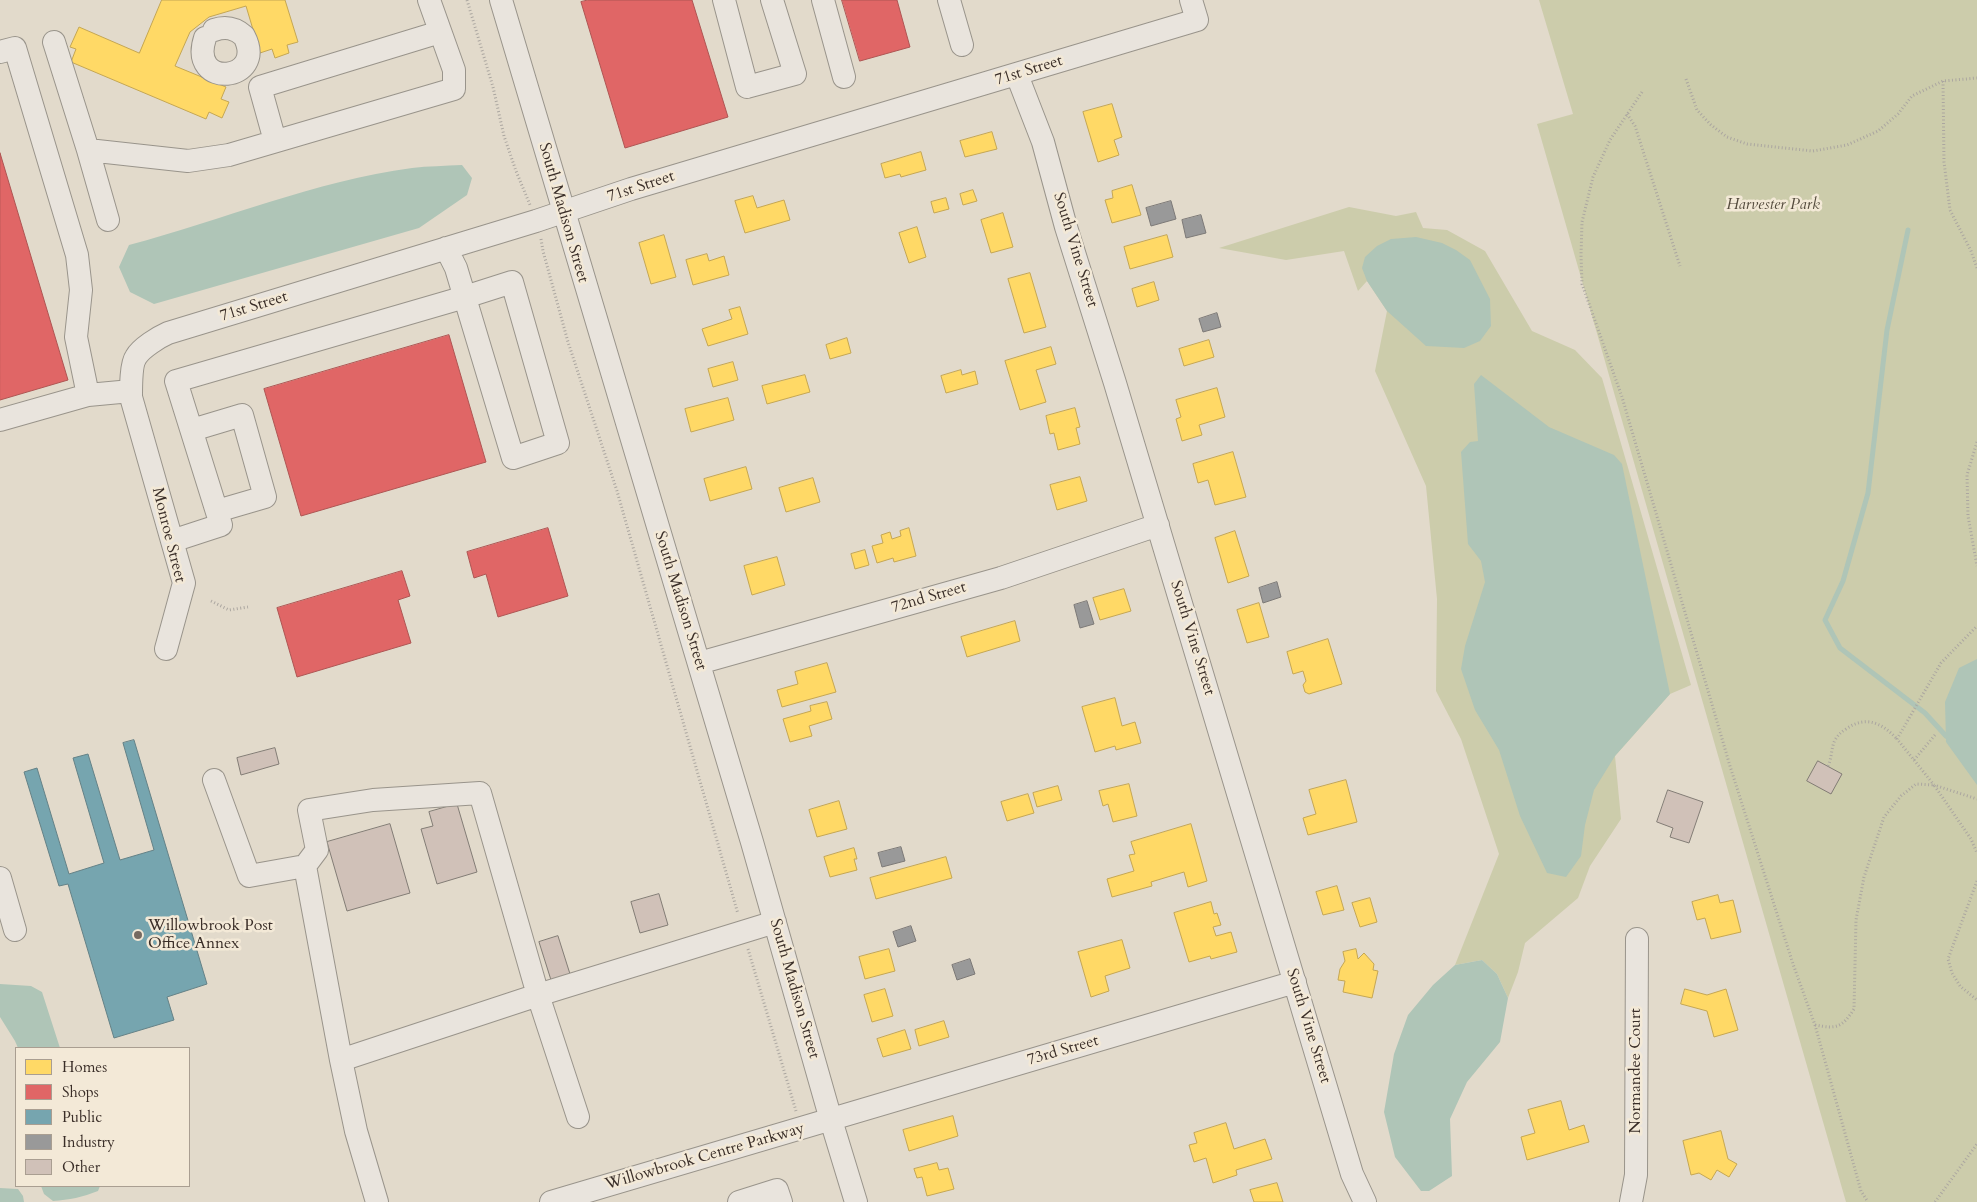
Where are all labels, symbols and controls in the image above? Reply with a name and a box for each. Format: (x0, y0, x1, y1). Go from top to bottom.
street label: 71st Street (993, 52, 1065, 90)
street label: South Madison Street (534, 141, 592, 285)
street label: 71st Street (605, 167, 677, 207)
street label: South Vine Street (1048, 190, 1102, 310)
park label: Harvester Park (1726, 195, 1820, 215)
street label: 71st Street (218, 288, 290, 326)
street label: Monroe Street (147, 485, 189, 585)
street label: South Madison Street (650, 529, 710, 673)
street label: 72nd Street (889, 578, 969, 618)
street label: South Vine Street (1165, 578, 1219, 698)
place label: Willowbrook Post Office Annex (148, 916, 273, 954)
street label: South Madison Street (765, 917, 823, 1061)
marker: Willowbrook Post Office Annex (132, 929, 144, 941)
street label: South Vine Street (1281, 966, 1335, 1086)
street label: Normandee Court (1626, 1008, 1646, 1134)
street label: 73rd Street (1025, 1032, 1101, 1070)
legend (15, 1047, 190, 1187)
text: Homes (62, 1057, 107, 1077)
text: Shops (62, 1082, 99, 1102)
text: Public (62, 1107, 102, 1127)
street label: Willowbrook Centre Parkway (603, 1119, 807, 1195)
text: Industry (62, 1132, 115, 1152)
text: Other (62, 1157, 100, 1177)

